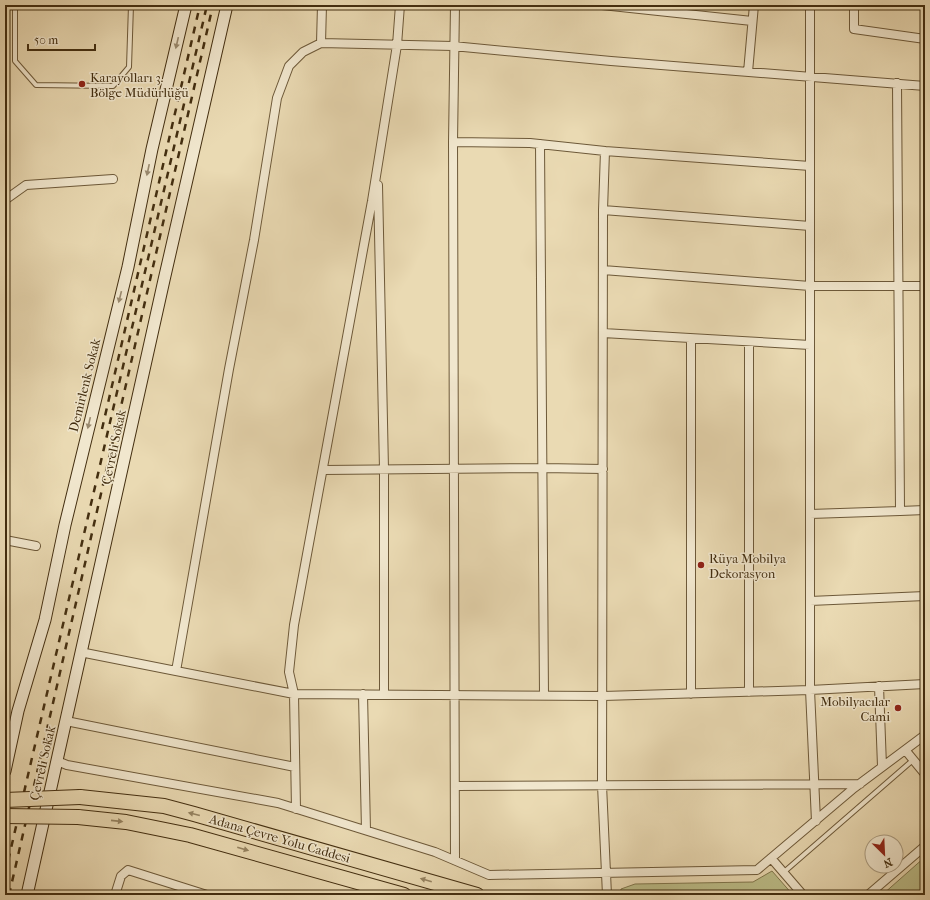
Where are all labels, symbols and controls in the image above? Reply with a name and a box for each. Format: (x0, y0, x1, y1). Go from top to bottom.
scale bar (28, 26, 95, 52)
text: 50 m (34, 33, 58, 47)
one-way arrow (174, 37, 180, 49)
place label: Karayolları 3. Bölge Müdürlüğü (90, 70, 189, 100)
marker: Karayolları 3. Bölge Müdürlüğü (77, 79, 87, 89)
one-way arrow (144, 163, 150, 176)
one-way arrow (117, 290, 123, 303)
street label: Demirlenk Sokak (66, 336, 103, 434)
street label: Çevreli Sokak (98, 408, 129, 486)
one-way arrow (86, 417, 92, 429)
place label: Rüya Mobilya Dekorasyon (709, 551, 787, 581)
marker: Rüya Mobilya Dekorasyon (696, 560, 706, 570)
place label: Mobilyacılar Cami (820, 694, 890, 724)
marker: Mobilyacılar Cami (893, 703, 903, 713)
street label: Çevreli Sokak (27, 724, 58, 802)
one-way arrow (187, 810, 200, 816)
street label: Adana Çevre Yolu Caddesi (207, 811, 352, 866)
one-way arrow (111, 818, 123, 825)
north arrow (864, 834, 904, 874)
one-way arrow (238, 846, 250, 852)
text: N (881, 855, 894, 871)
one-way arrow (420, 877, 432, 883)

